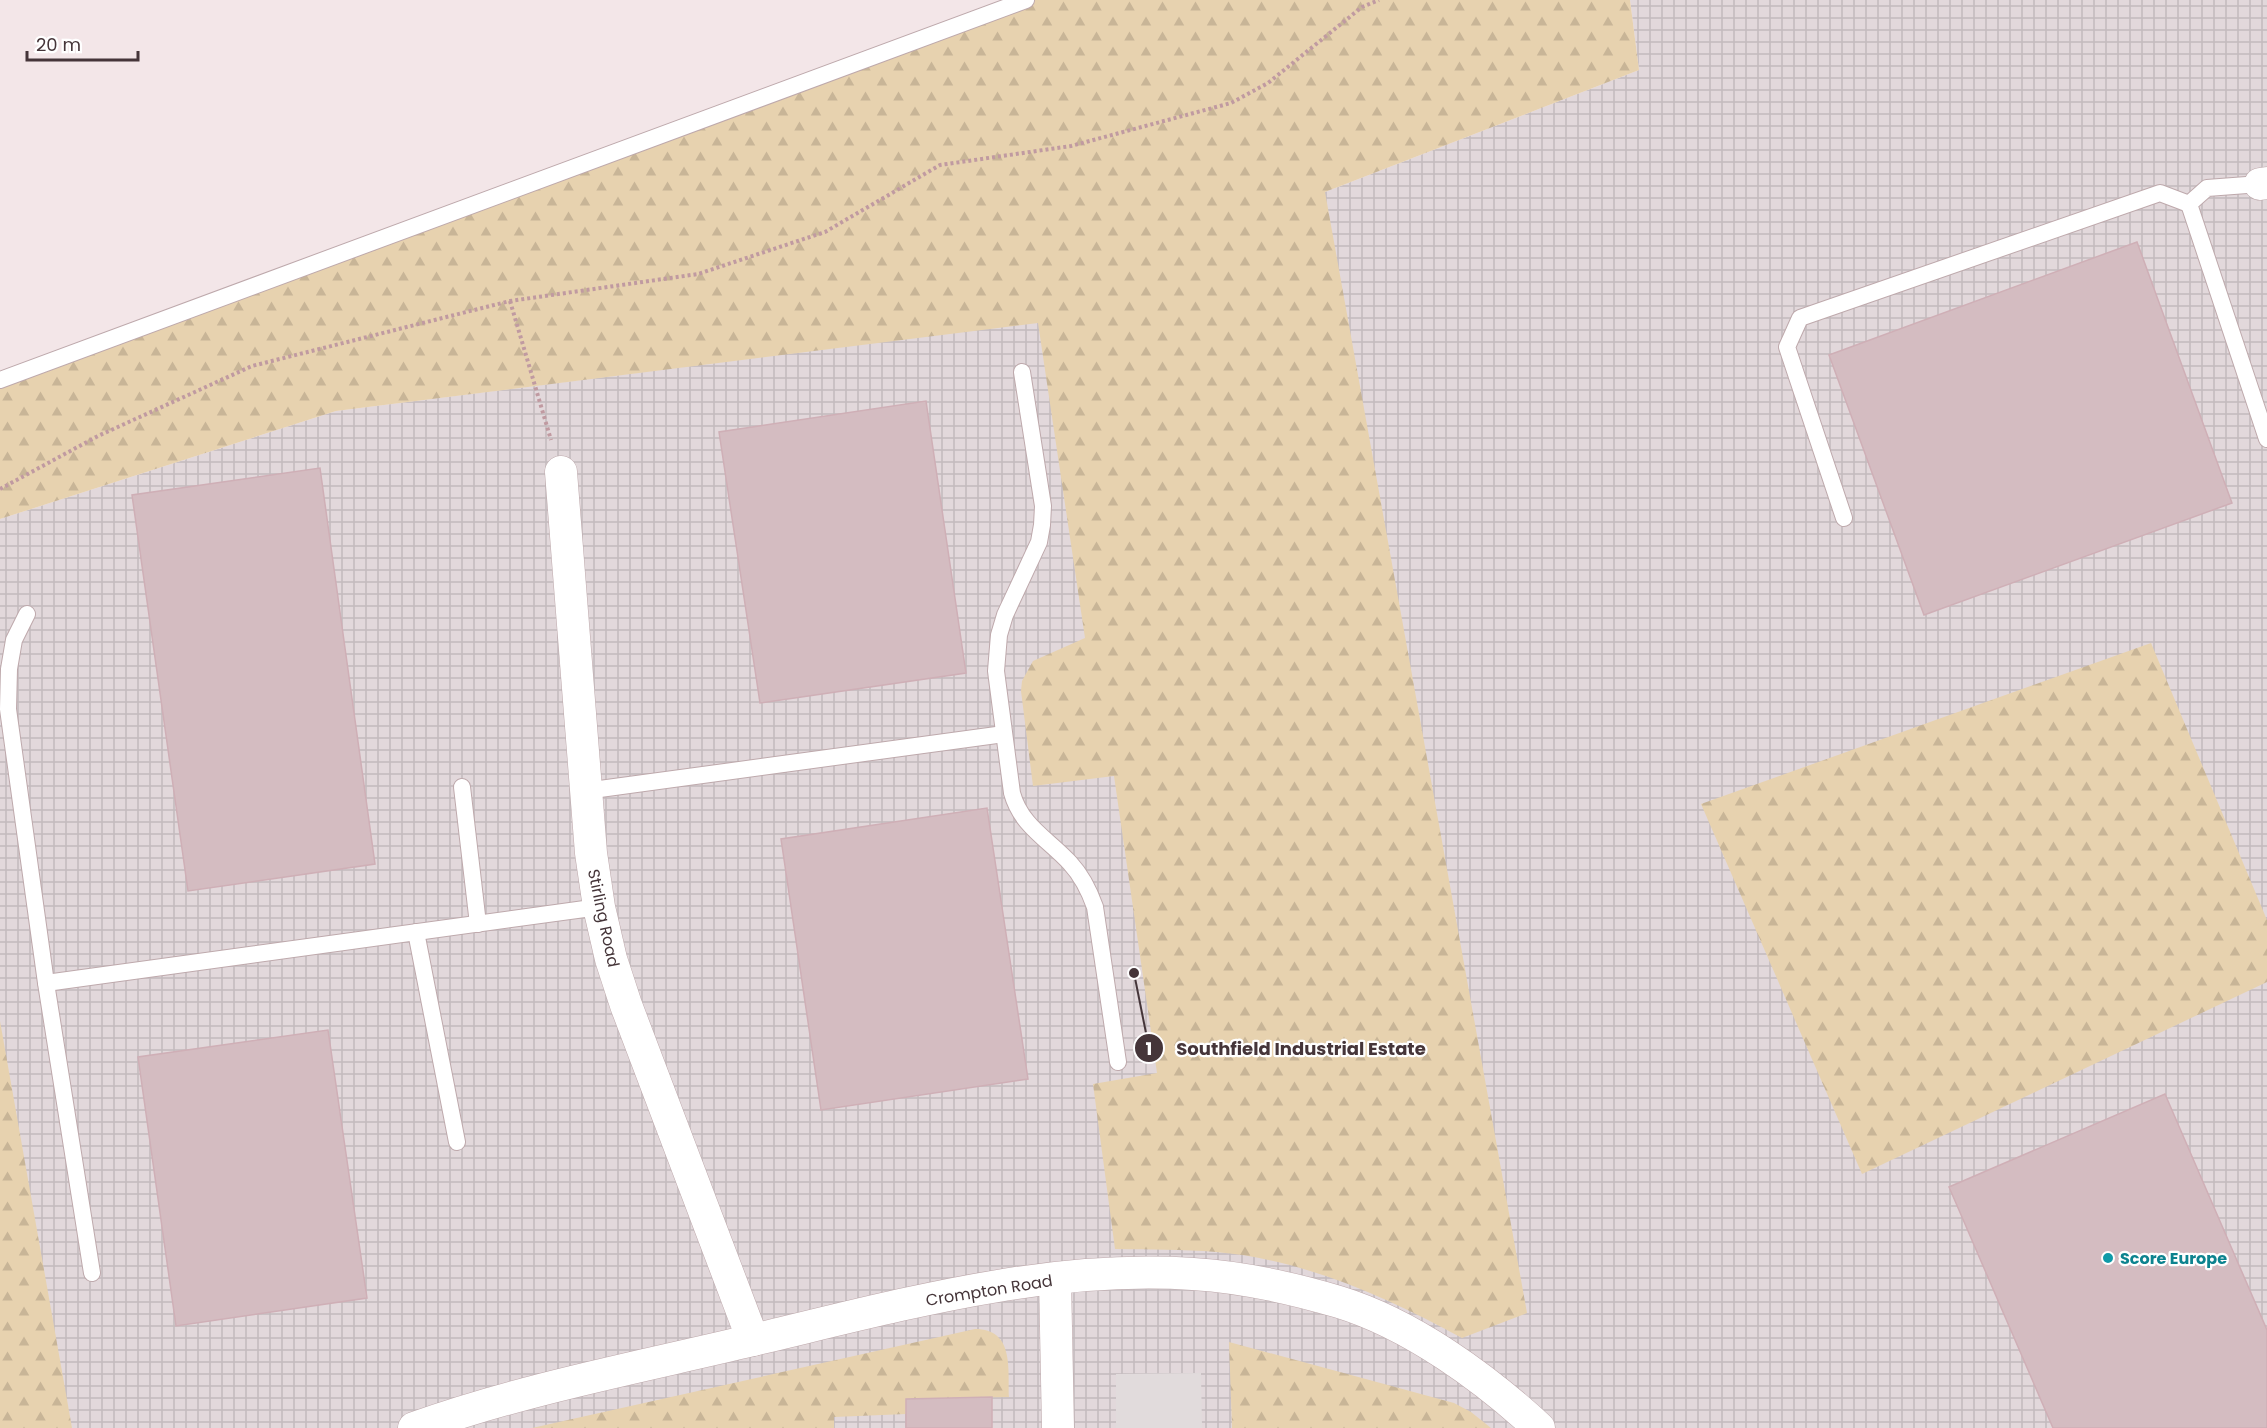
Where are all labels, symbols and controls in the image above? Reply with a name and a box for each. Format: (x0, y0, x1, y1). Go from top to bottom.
scale bar (27, 24, 138, 62)
text: 20 m (36, 32, 81, 57)
street label: Stirling Road (582, 867, 625, 969)
callout: Southfield Industrial Estate (1134, 1030, 1438, 1066)
text: 1 (1146, 1036, 1152, 1061)
text: Southfield Industrial Estate (1176, 1036, 1426, 1061)
place label: Score Europe (2120, 1247, 2227, 1270)
marker: Score Europe (2101, 1251, 2115, 1265)
street label: Crompton Road (924, 1269, 1054, 1312)

